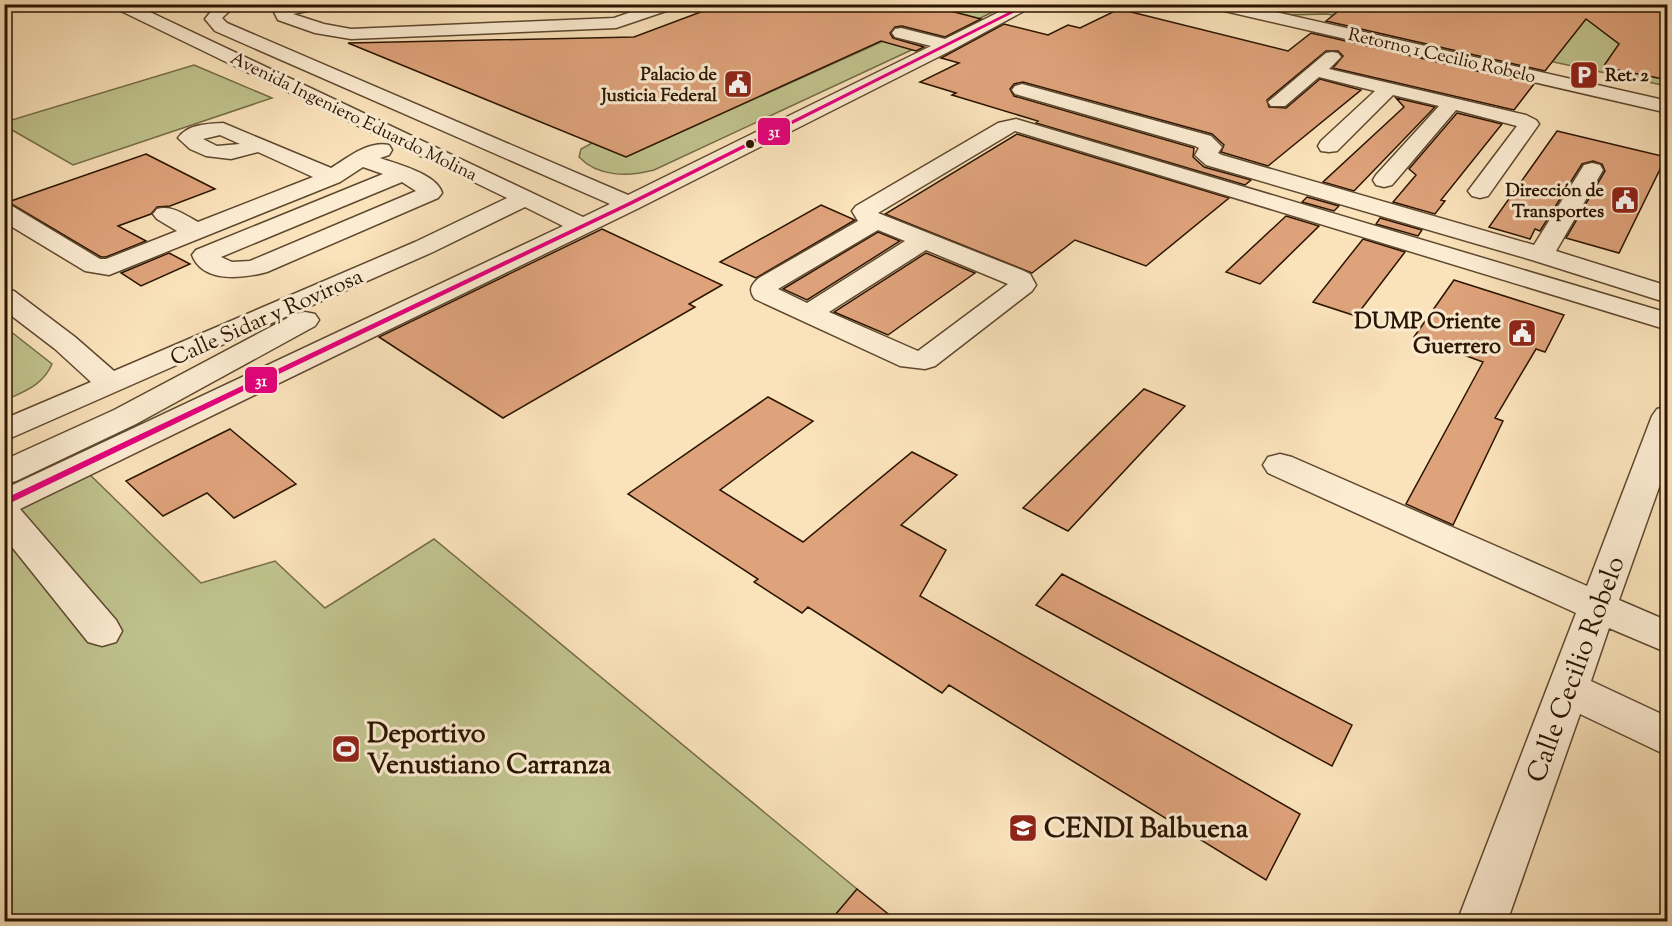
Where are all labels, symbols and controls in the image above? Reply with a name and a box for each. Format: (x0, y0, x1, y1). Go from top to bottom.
street label: Retorno 1 Cecilio Robelo (1345, 23, 1538, 91)
street label: Avenida Ingeniero Eduardo Molina (225, 47, 481, 189)
parking icon: Ret. 2 (1568, 59, 1600, 91)
place label: Palacio de Justicia Federal (599, 63, 718, 110)
place label: Ret. 2 (1605, 64, 1649, 90)
public building icon: Palacio de Justicia Federal (722, 68, 754, 100)
line badge: 31 (757, 117, 791, 146)
text: 31 (768, 122, 781, 145)
unlabelled marker (744, 138, 756, 150)
place label: Dirección de Transportes (1506, 179, 1605, 226)
public building icon: Dirección de Transportes (1609, 184, 1641, 216)
street label: Calle Sidar y Rovirosa (166, 262, 369, 376)
place label: DUMP Oriente Guerrero (1354, 307, 1501, 364)
public building icon: DUMP Oriente Guerrero (1506, 317, 1538, 349)
line badge: 31 (244, 366, 278, 394)
text: 31 (255, 371, 268, 394)
street label: Calle Cecilio Robelo (1518, 551, 1636, 789)
place label: Deportivo Venustiano Carranza (367, 716, 611, 786)
sports icon: Deportivo Venustiano Carranza (330, 733, 362, 765)
place label: CENDI Balbuena (1044, 811, 1249, 850)
school or university icon: CENDI Balbuena (1007, 812, 1039, 844)

